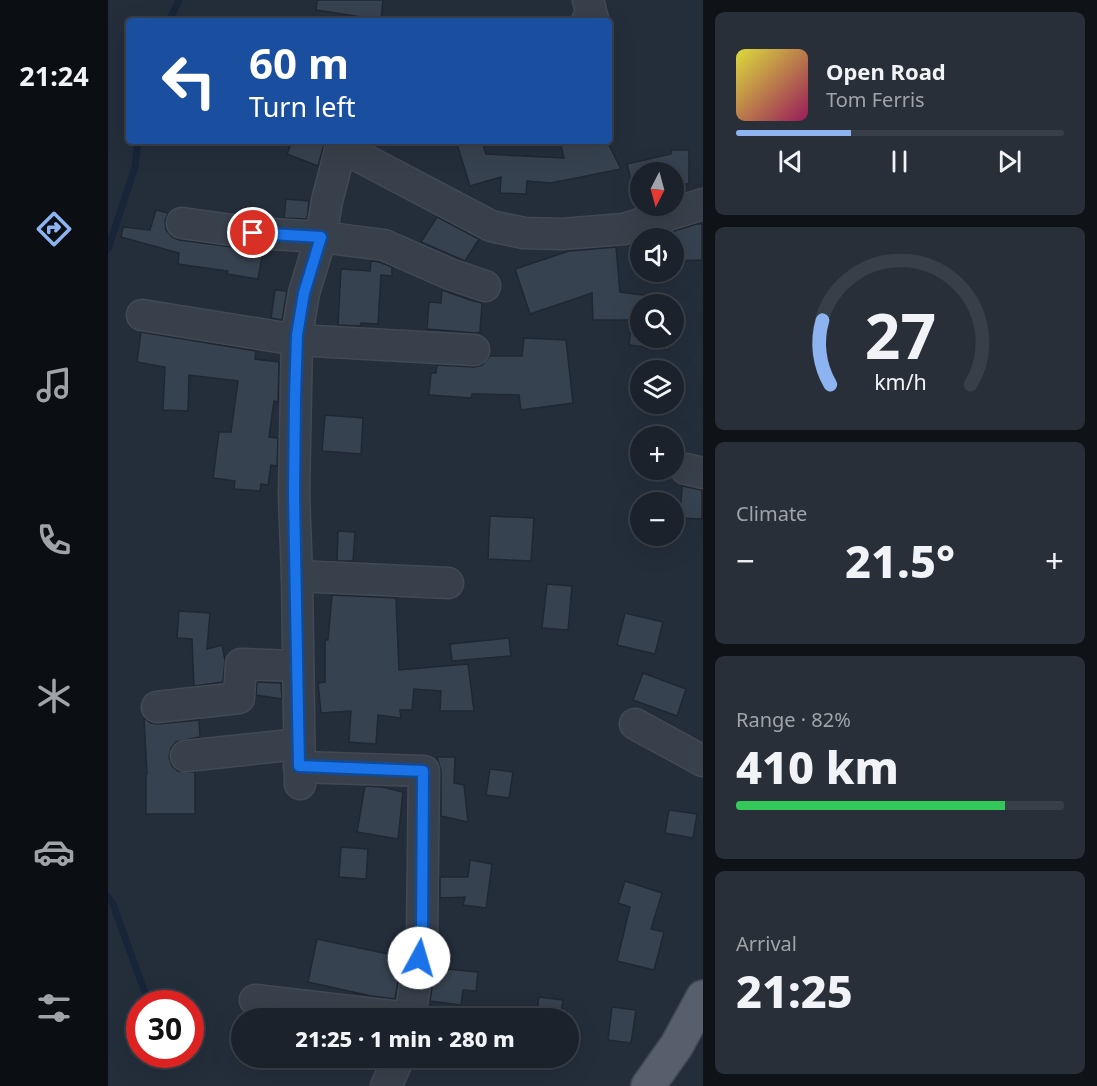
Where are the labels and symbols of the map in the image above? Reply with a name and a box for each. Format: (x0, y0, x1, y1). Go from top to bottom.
north arrow (630, 162, 684, 216)
pin (227, 207, 278, 258)
position arrow (387, 926, 451, 990)
speed limit sign: 30 (126, 990, 204, 1068)

